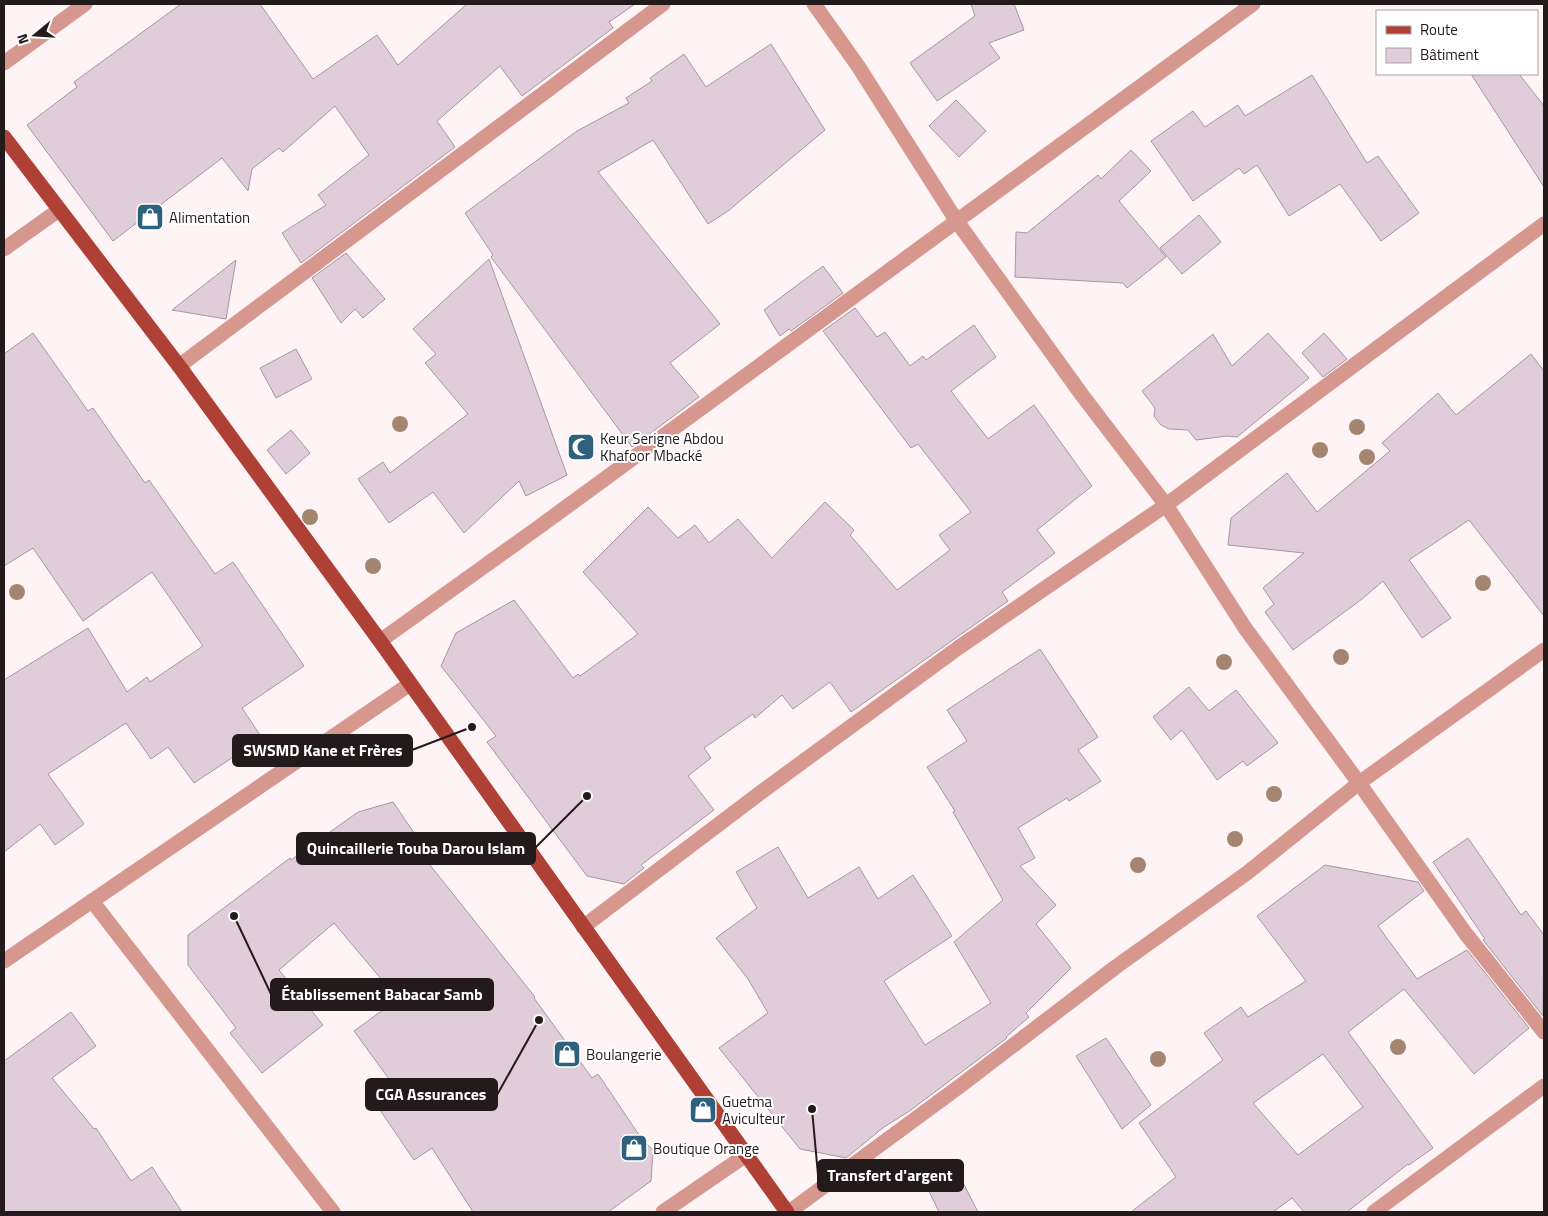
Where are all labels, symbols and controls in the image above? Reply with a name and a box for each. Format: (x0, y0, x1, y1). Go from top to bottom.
north arrow (10, 10, 60, 60)
legend (1376, 10, 1538, 75)
text: Route (1420, 18, 1458, 41)
text: N (11, 31, 34, 47)
text: Bâtiment (1420, 43, 1479, 66)
shop icon: Alimentation (135, 202, 165, 232)
place label: Alimentation (169, 206, 250, 229)
place label: Keur Serigne Abdou Khafoor Mbacké (600, 427, 724, 467)
mosque icon: Keur Serigne Abdou Khafoor Mbacké (566, 432, 596, 462)
callout: SWSMD Kane et Frères (233, 735, 412, 766)
text: SWSMD Kane et Frères (243, 738, 403, 762)
callout: Quincaillerie Touba Darou Islam (297, 833, 535, 864)
text: Quincaillerie Touba Darou Islam (307, 836, 525, 860)
callout: Établissement Babacar Samb (271, 979, 493, 1010)
text: Établissement Babacar Samb (281, 982, 483, 1006)
shop icon: Boulangerie (552, 1039, 582, 1069)
place label: Boulangerie (586, 1043, 662, 1066)
callout: CGA Assurances (366, 1079, 497, 1110)
text: CGA Assurances (376, 1082, 486, 1106)
place label: Guetma Aviculteur (722, 1090, 785, 1130)
shop icon: Guetma Aviculteur (688, 1095, 718, 1125)
shop icon: Boutique Orange (619, 1133, 649, 1163)
place label: Boutique Orange (653, 1137, 759, 1160)
callout: Transfert d'argent (818, 1160, 963, 1191)
text: Transfert d'argent (827, 1163, 953, 1187)

